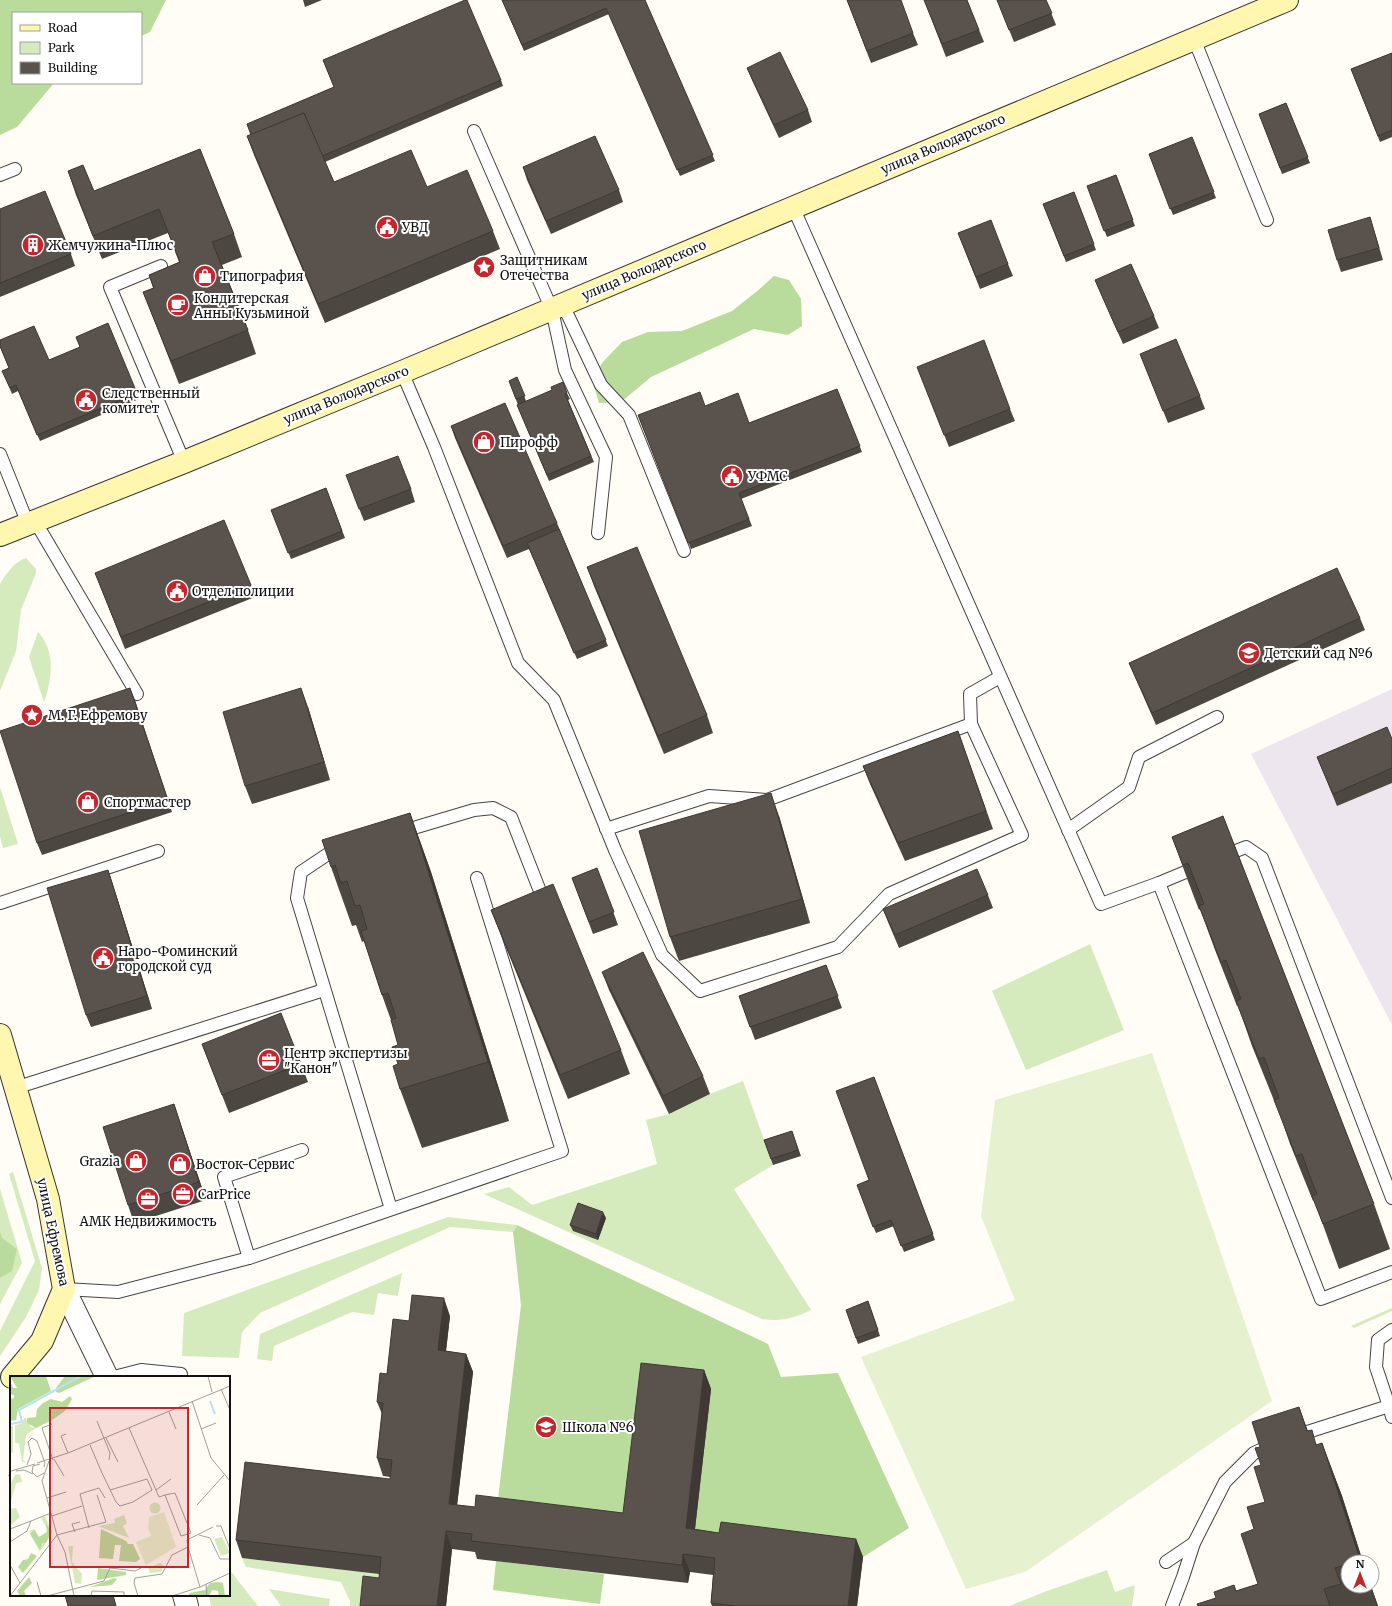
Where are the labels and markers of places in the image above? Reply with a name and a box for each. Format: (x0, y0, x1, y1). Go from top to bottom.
public building icon: УВД (374, 214, 400, 240)
place label: УВД (401, 219, 428, 236)
building icon: Жемчужина-Плюс (20, 232, 46, 258)
place label: Жемчужина-Плюс (48, 237, 174, 254)
place label: Защитникам Отечества (500, 252, 588, 284)
place icon: Защитникам Отечества (471, 254, 497, 280)
shop icon: Типография (192, 263, 218, 289)
place label: Типография (220, 268, 304, 285)
place label: Кондитерская Анны Кузьминой (193, 290, 309, 322)
cafe icon: Кондитерская Анны Кузьминой (165, 292, 191, 318)
place label: Следственный комитет (102, 385, 200, 417)
public building icon: Следственный комитет (73, 387, 99, 413)
shop icon: Пирофф (471, 429, 497, 455)
place label: Пирофф (500, 434, 558, 451)
public building icon: УФМС (719, 463, 745, 489)
place label: УФМС (747, 468, 788, 485)
public building icon: Отдел полиции (164, 578, 190, 604)
place label: Отдел полиции (192, 583, 294, 600)
school or university icon: Детский сад №6 (1236, 640, 1262, 666)
place label: Детский сад №6 (1264, 645, 1373, 662)
place icon: М. Г. Ефремову (19, 702, 45, 728)
place label: М. Г. Ефремову (48, 707, 148, 724)
shop icon: Спортмастер (75, 789, 101, 815)
place label: Спортмастер (104, 794, 191, 811)
place label: Наро-Фоминский городской суд (118, 943, 238, 975)
public building icon: Наро-Фоминский городской суд (90, 945, 116, 971)
place label: Центр экспертизы "Канон" (284, 1045, 408, 1077)
office icon: Центр экспертизы "Канон" (256, 1047, 282, 1073)
shop icon: Grazia (123, 1148, 149, 1174)
shop icon: Восток-Сервис (167, 1151, 193, 1177)
place label: Grazia (80, 1153, 120, 1170)
place label: Восток-Сервис (196, 1156, 295, 1173)
office icon: CarPrice (170, 1181, 196, 1207)
office icon: АМК Недвижимость (135, 1186, 161, 1212)
place label: CarPrice (198, 1186, 251, 1203)
place label: АМК Недвижимость (78, 1213, 217, 1230)
school or university icon: Школа №6 (533, 1414, 559, 1440)
place label: Школа №6 (562, 1419, 634, 1436)

